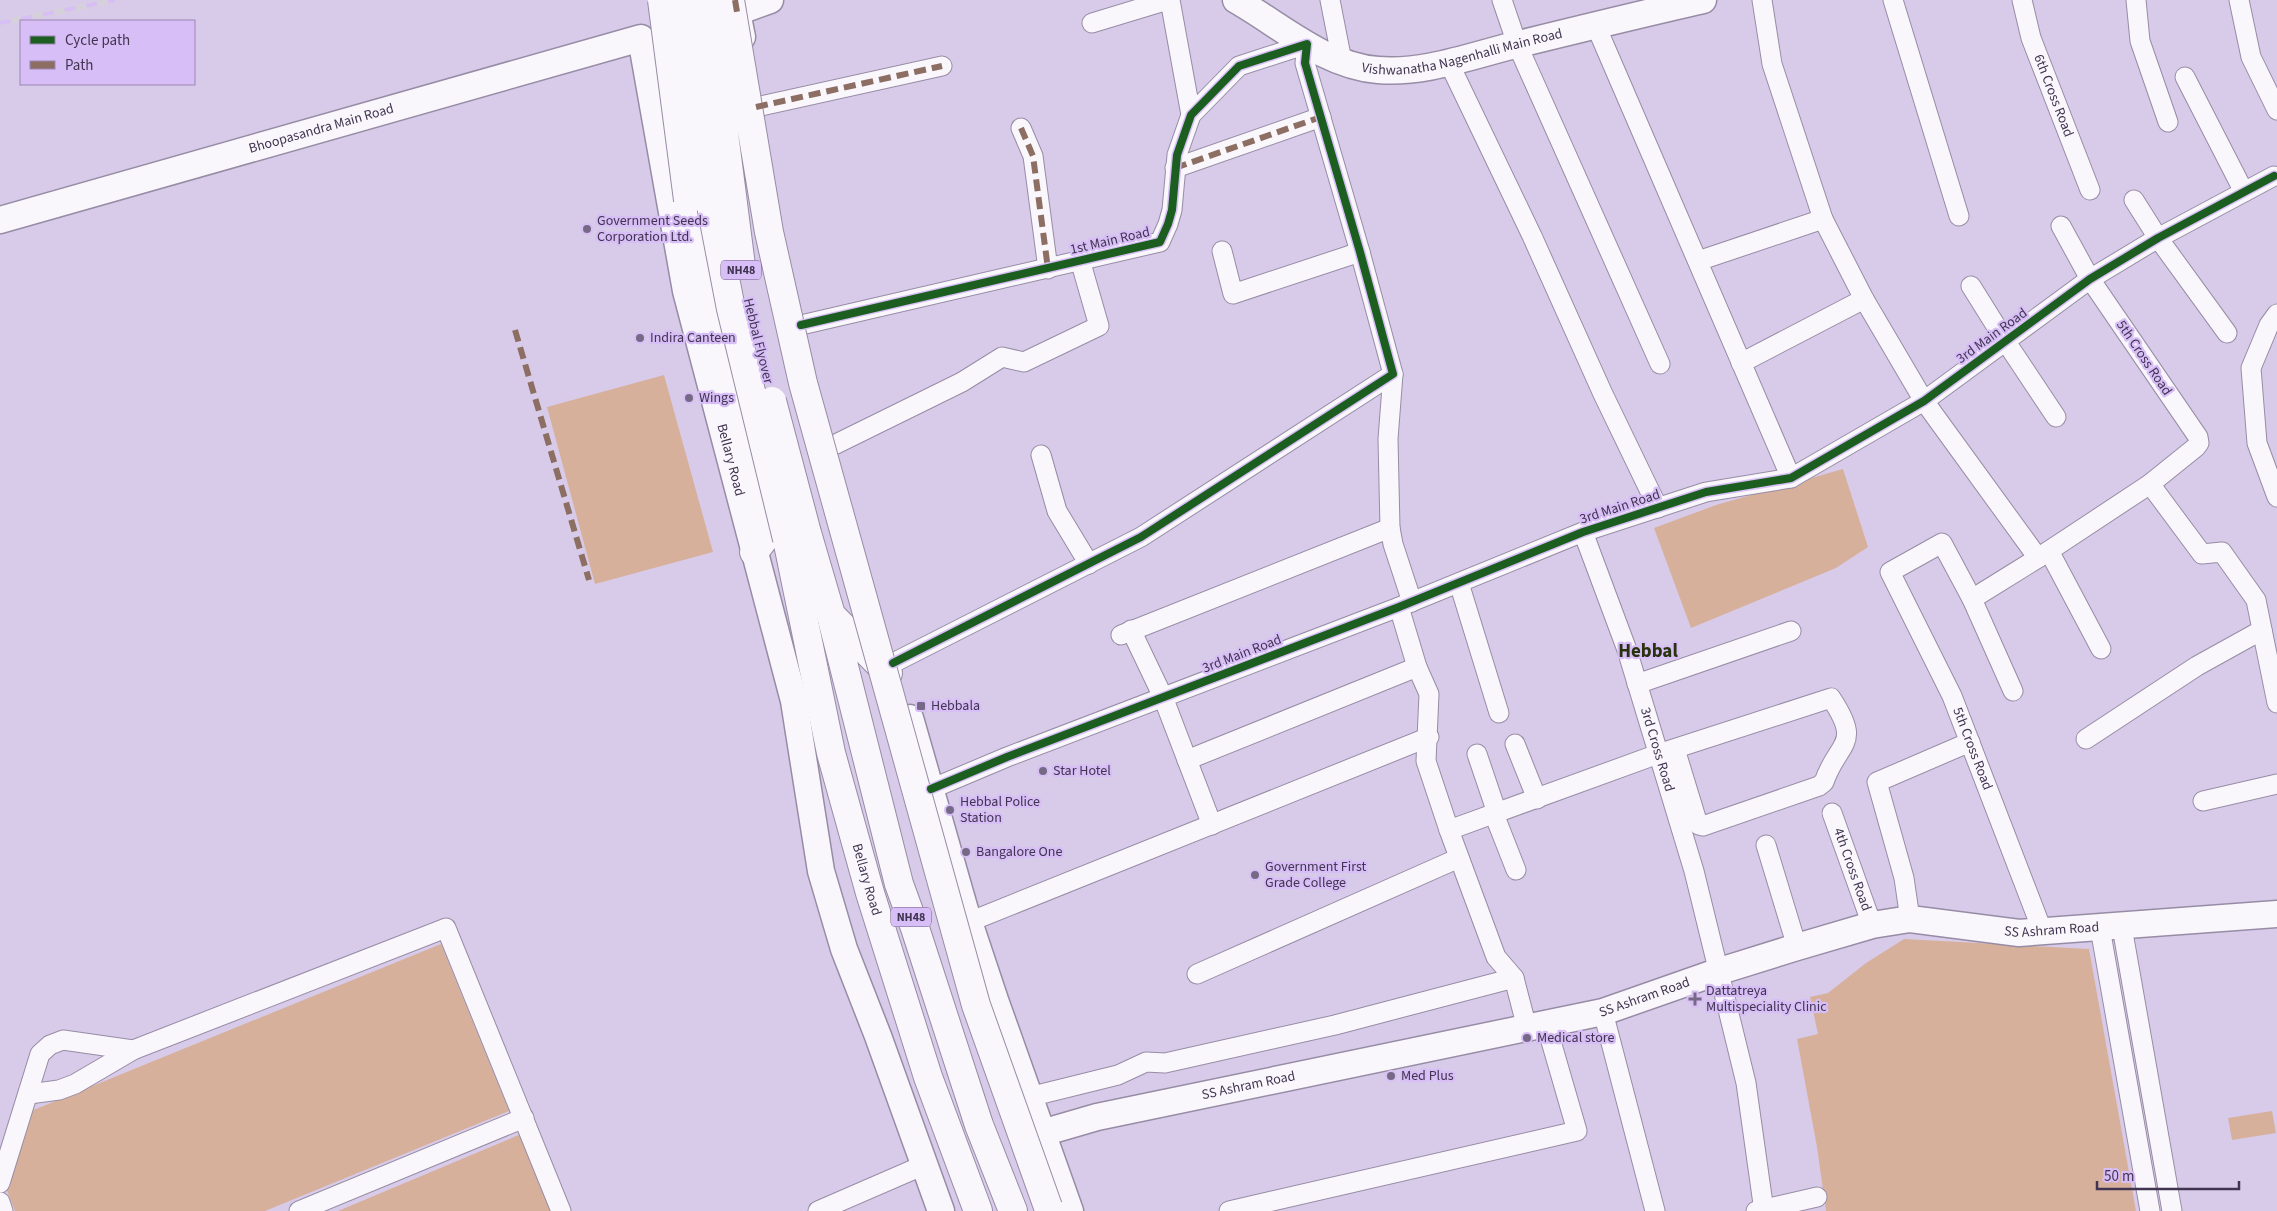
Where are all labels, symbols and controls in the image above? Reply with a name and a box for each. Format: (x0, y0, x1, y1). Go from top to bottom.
legend (20, 20, 195, 85)
street label: Vishwanatha Nagenhalli Main Road (1360, 24, 1565, 81)
text: Cycle path (65, 30, 130, 51)
street label: 6th Cross Road (2028, 52, 2078, 140)
text: Path (65, 55, 93, 76)
street label: Bhoopasandra Main Road (247, 99, 396, 159)
place label: Government Seeds Corporation Ltd. (597, 211, 708, 247)
street label: 1st Main Road (1068, 222, 1152, 260)
marker: Government Seeds Corporation Ltd. (581, 223, 593, 235)
road number: NH48 (721, 260, 761, 280)
street label: Hebbal Flyover (738, 296, 778, 386)
street label: 3rd Main Road (1952, 303, 2032, 369)
street label: 5th Cross Road (2111, 316, 2177, 400)
place label: Indira Canteen (650, 328, 736, 348)
marker: Indira Canteen (634, 332, 646, 344)
place label: Wings (699, 388, 734, 408)
marker: Wings (683, 392, 695, 404)
street label: Bellary Road (711, 422, 750, 498)
street label: 3rd Main Road (1577, 485, 1663, 529)
street label: 3rd Main Road (1199, 630, 1285, 678)
district label: Hebbal (1618, 638, 1678, 665)
place label: Hebbala (931, 696, 980, 716)
marker: Hebbala (915, 700, 927, 712)
street label: 3rd Cross Road (1635, 705, 1679, 794)
street label: 5th Cross Road (1947, 705, 1997, 793)
place label: Star Hotel (1053, 761, 1111, 781)
marker: Star Hotel (1037, 765, 1049, 777)
place label: Hebbal Police Station (960, 792, 1040, 828)
marker: Hebbal Police Station (944, 804, 956, 816)
street label: 4th Cross Road (1828, 825, 1876, 914)
street label: Bellary Road (847, 841, 887, 918)
place label: Bangalore One (976, 842, 1062, 862)
marker: Bangalore One (960, 846, 972, 858)
place label: Government First Grade College (1265, 857, 1367, 893)
marker: Government First Grade College (1249, 869, 1261, 881)
road number: NH48 (891, 908, 931, 926)
street label: SS Ashram Road (2003, 917, 2100, 943)
street label: SS Ashram Road (1596, 972, 1693, 1023)
place label: Dattatreya Multispeciality Clinic (1706, 981, 1827, 1017)
marker: Dattatreya Multispeciality Clinic (1688, 992, 1702, 1006)
place label: Medical store (1537, 1028, 1614, 1048)
marker: Medical store (1521, 1032, 1533, 1044)
street label: SS Ashram Road (1200, 1066, 1297, 1105)
place label: Med Plus (1401, 1066, 1454, 1086)
marker: Med Plus (1385, 1070, 1397, 1082)
scale bar (2097, 1158, 2240, 1190)
text: 50 m (2104, 1166, 2134, 1187)

